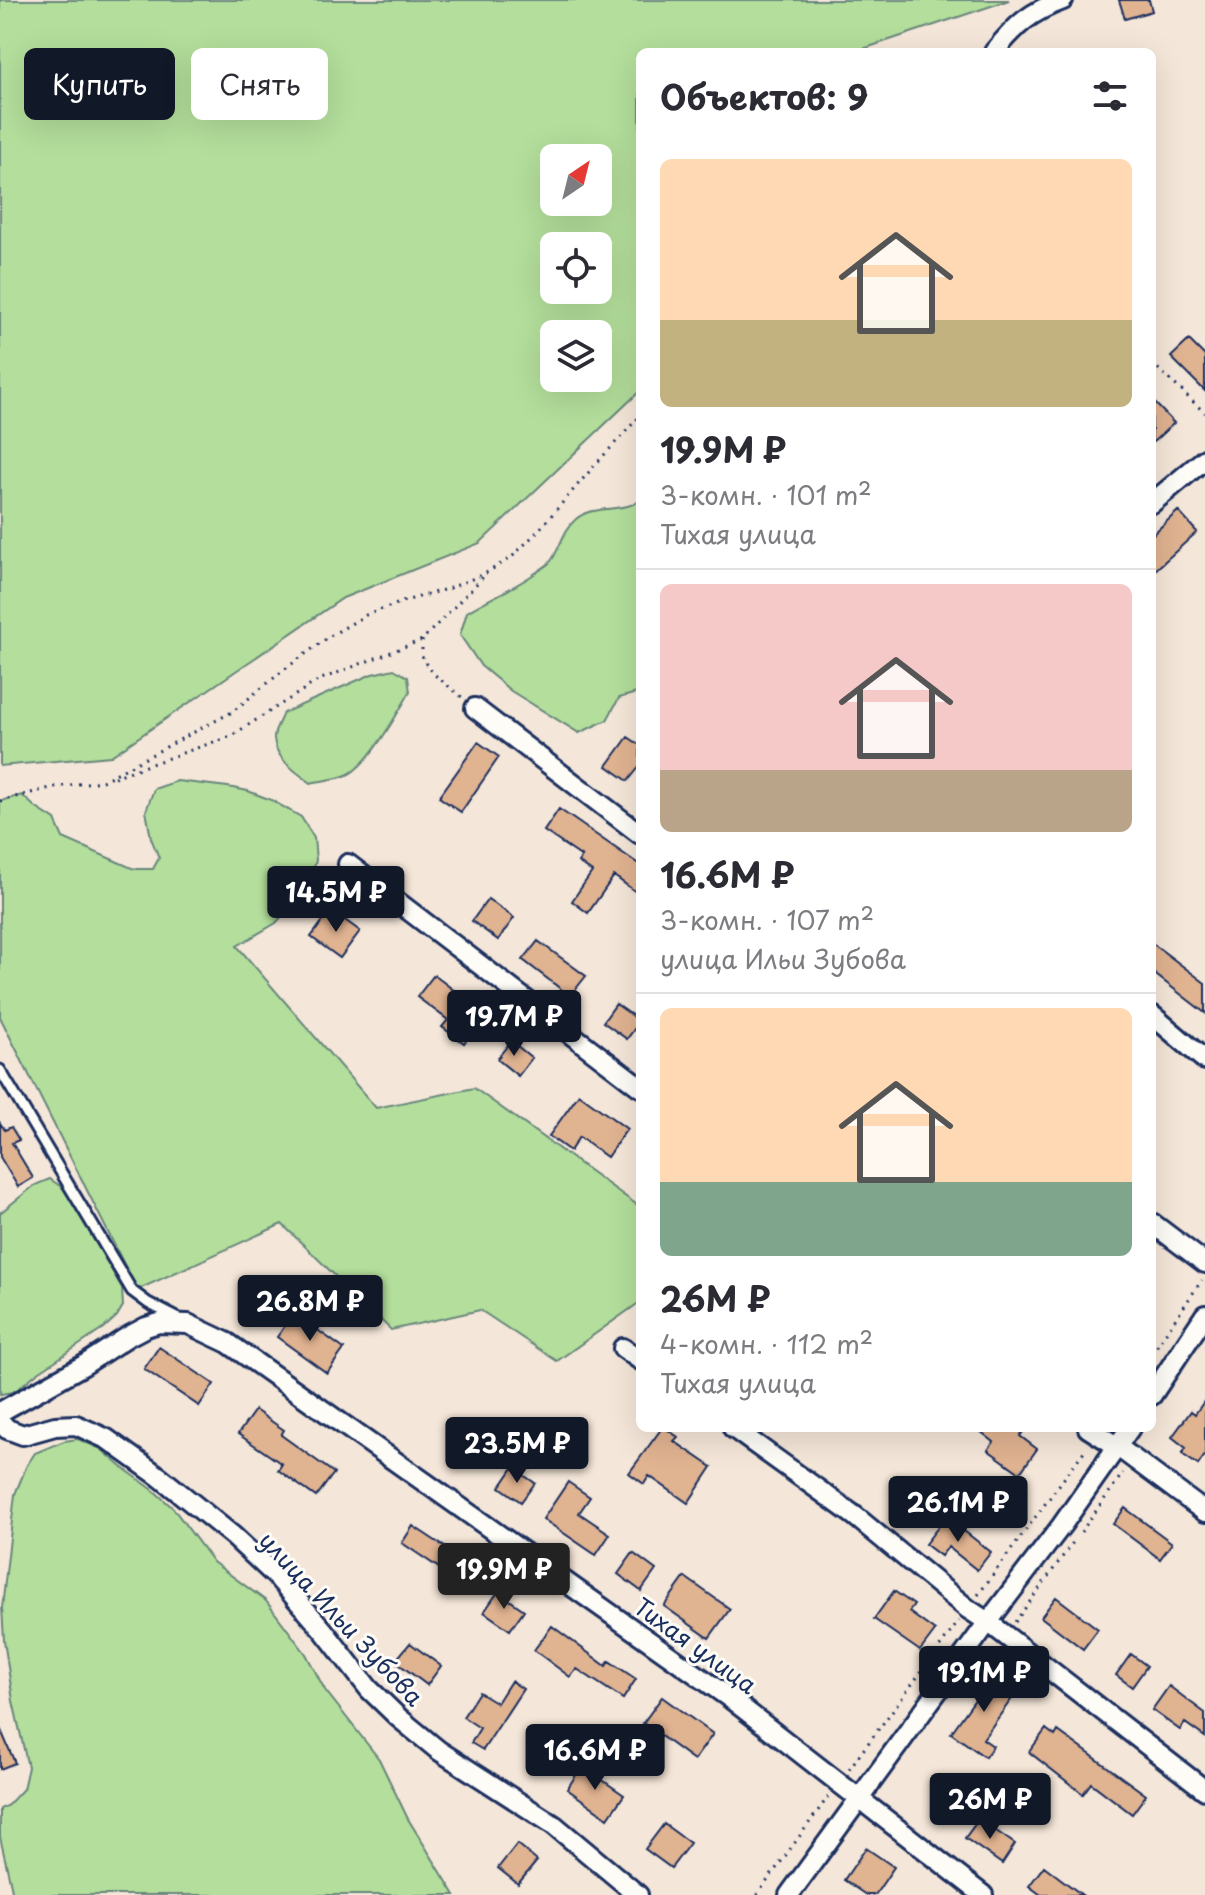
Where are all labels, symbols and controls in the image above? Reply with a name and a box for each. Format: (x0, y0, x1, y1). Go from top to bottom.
chip: Купить (24, 48, 175, 120)
chip: Снять (191, 48, 328, 120)
text: Объектов: 9 (660, 70, 868, 122)
icon: filters (1088, 74, 1132, 118)
north arrow (540, 144, 612, 216)
map controls (540, 144, 612, 392)
icon: home (824, 211, 968, 355)
button: locate (540, 232, 612, 304)
button: layers (540, 320, 612, 392)
text: 19.9M ₽ (660, 423, 786, 475)
text: 3-комн. · 101 m² (660, 475, 872, 514)
text: Тихая улица (660, 514, 816, 553)
icon: home (824, 636, 968, 780)
text: 16.6M ₽ (660, 848, 794, 900)
pin: 14.5M ₽ (262, 866, 410, 934)
text: 14.5M ₽ (285, 872, 387, 911)
text: 3-комн. · 107 m² (660, 900, 874, 939)
text: улица Ильи Зубова (660, 939, 906, 978)
pin: 19.7M ₽ (440, 990, 588, 1058)
text: 19.7M ₽ (465, 996, 563, 1035)
icon: home (824, 1060, 968, 1204)
text: 26M ₽ (660, 1272, 771, 1324)
pin: 26.8M ₽ (236, 1275, 384, 1343)
text: 26.8M ₽ (256, 1281, 364, 1320)
text: 4-комн. · 112 m² (660, 1324, 873, 1363)
text: Тихая улица (660, 1363, 816, 1402)
pin: 23.5M ₽ (443, 1417, 591, 1485)
text: 23.5M ₽ (463, 1423, 571, 1462)
pin: 26.1M ₽ (884, 1476, 1032, 1544)
text: 26.1M ₽ (907, 1482, 1009, 1521)
street label: улица Ильи Зубова (251, 1523, 433, 1713)
pin: 19.9M ₽ (430, 1543, 578, 1611)
text: 19.9M ₽ (456, 1549, 552, 1588)
street label: Тихая улица (627, 1588, 765, 1702)
pin: 19.1M ₽ (910, 1646, 1058, 1714)
text: 19.1M ₽ (937, 1652, 1031, 1691)
pin: 16.6M ₽ (521, 1724, 669, 1792)
text: 16.6M ₽ (544, 1730, 646, 1769)
pin: 26M ₽ (934, 1773, 1046, 1841)
text: 26M ₽ (948, 1779, 1032, 1818)

